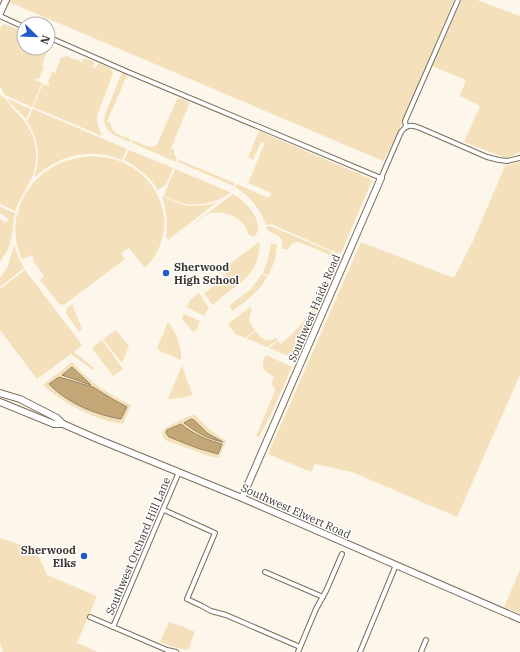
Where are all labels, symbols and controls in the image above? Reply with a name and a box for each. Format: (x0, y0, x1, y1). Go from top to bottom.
north arrow (16, 16, 56, 56)
text: N (37, 33, 53, 47)
street label: Southwest Haide Road (285, 252, 343, 364)
place label: Sherwood High School (174, 260, 240, 287)
marker: Sherwood High School (161, 268, 171, 278)
street label: Southwest Orchard Hill Lane (103, 475, 173, 617)
street label: Southwest Elwert Road (239, 480, 353, 542)
place label: Sherwood Elks (21, 543, 76, 570)
marker: Sherwood Elks (79, 551, 89, 561)

